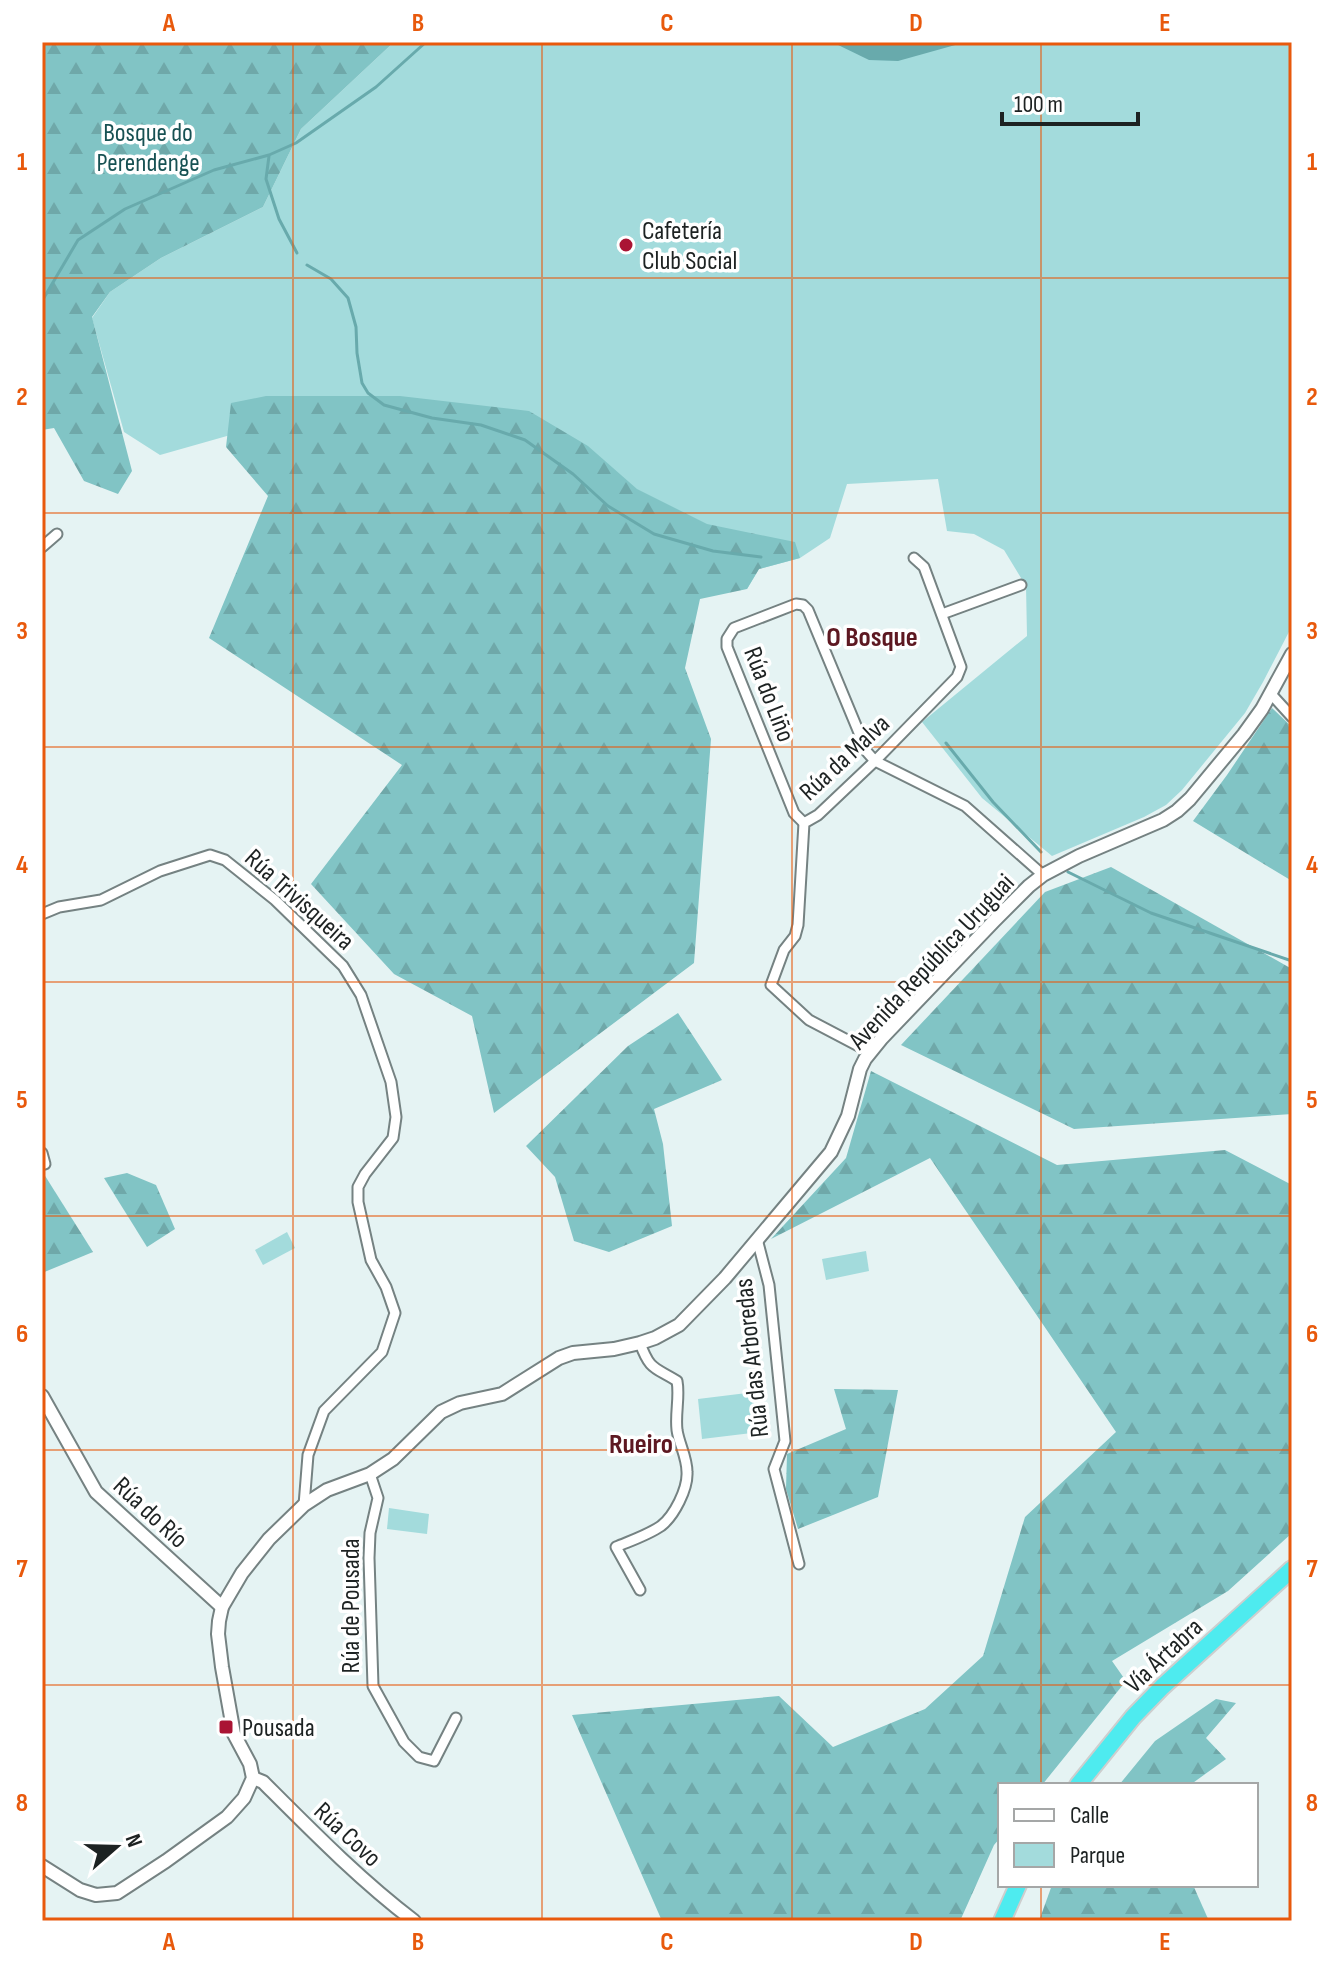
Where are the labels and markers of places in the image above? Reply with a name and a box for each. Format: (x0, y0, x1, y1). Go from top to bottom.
place label: Cafetería Club Social (642, 216, 737, 277)
marker: Cafetería Club Social (617, 236, 635, 254)
place label: Pousada (242, 1713, 315, 1744)
marker: Pousada (217, 1718, 235, 1736)

